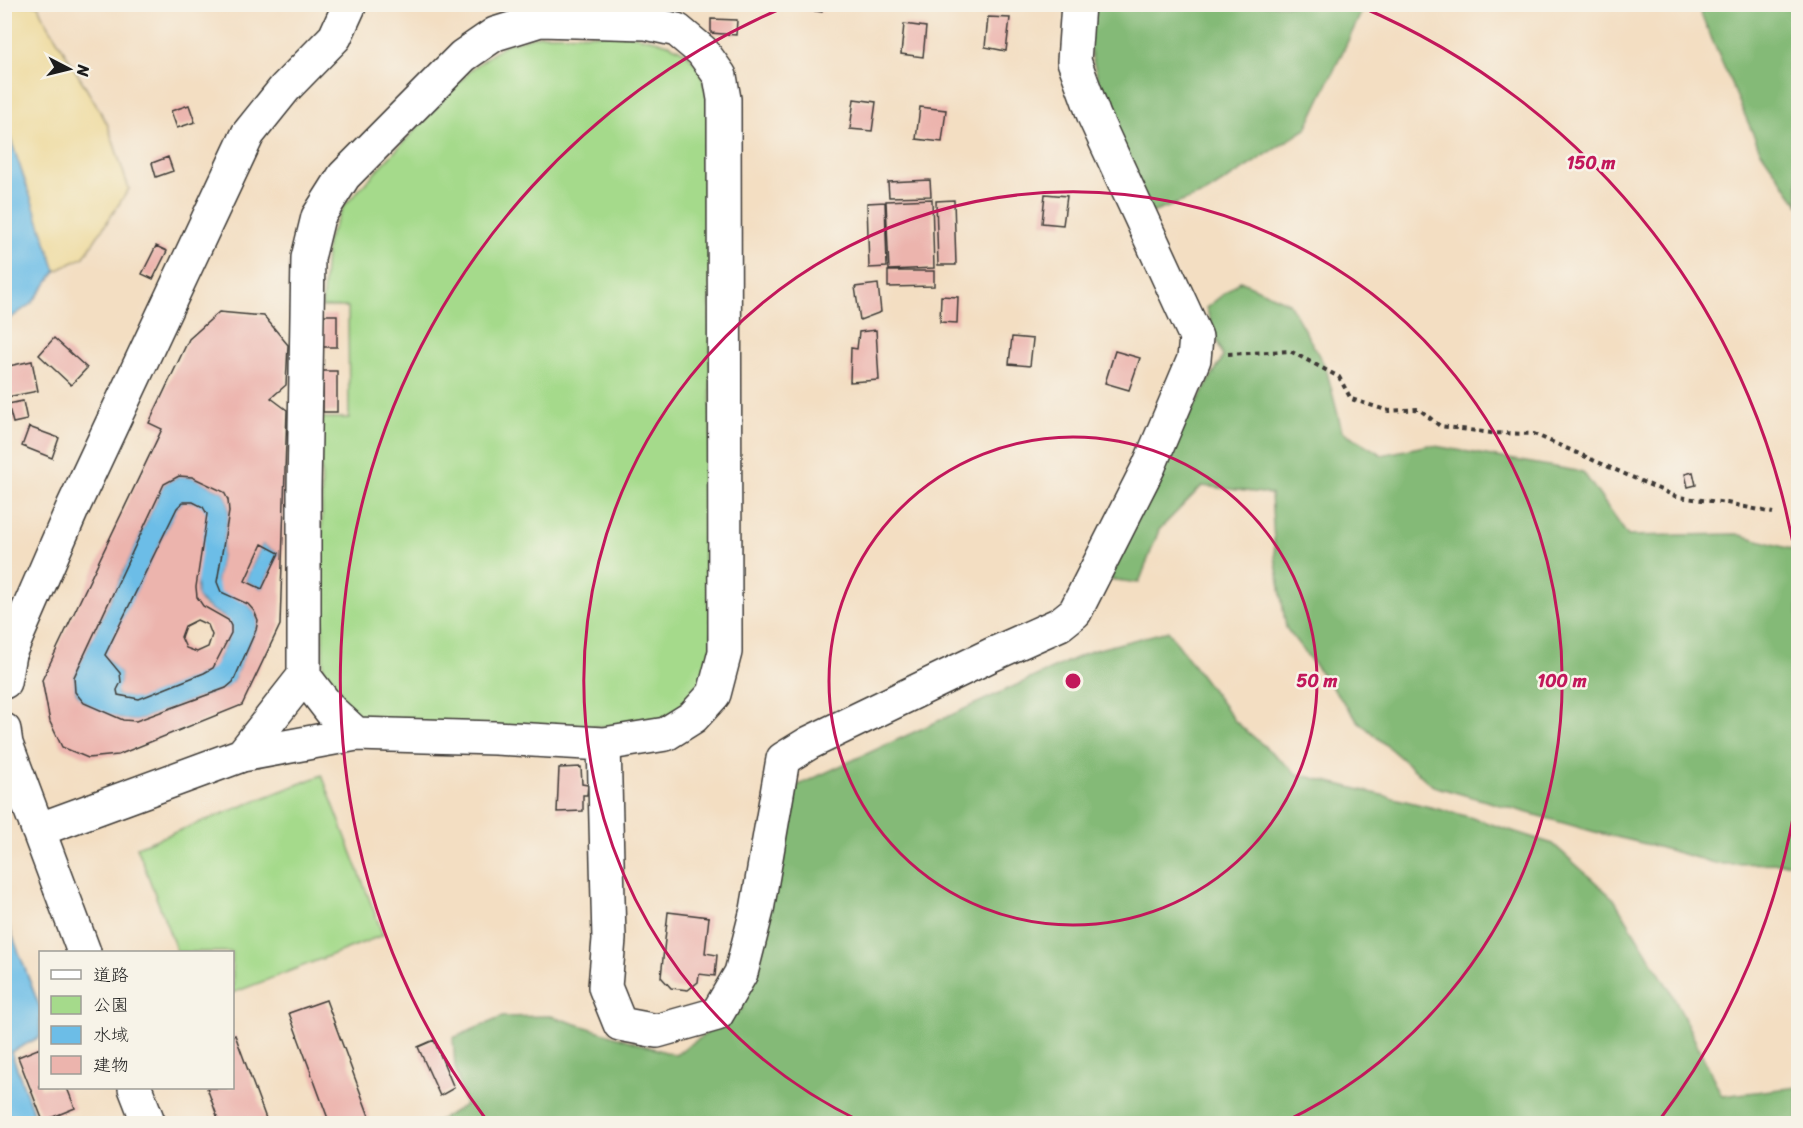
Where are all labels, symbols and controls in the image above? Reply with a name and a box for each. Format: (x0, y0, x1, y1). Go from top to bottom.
north arrow (39, 39, 99, 99)
text: N (68, 63, 99, 79)
text: 150 m (1567, 147, 1615, 179)
text: 50 m (1297, 665, 1338, 697)
text: 100 m (1538, 665, 1587, 697)
centre of rings (1063, 671, 1083, 691)
legend (39, 951, 234, 1089)
text: 道路 (93, 959, 129, 991)
text: 公園 (93, 989, 129, 1021)
text: 水域 (93, 1019, 129, 1051)
text: 建物 (93, 1049, 129, 1081)

